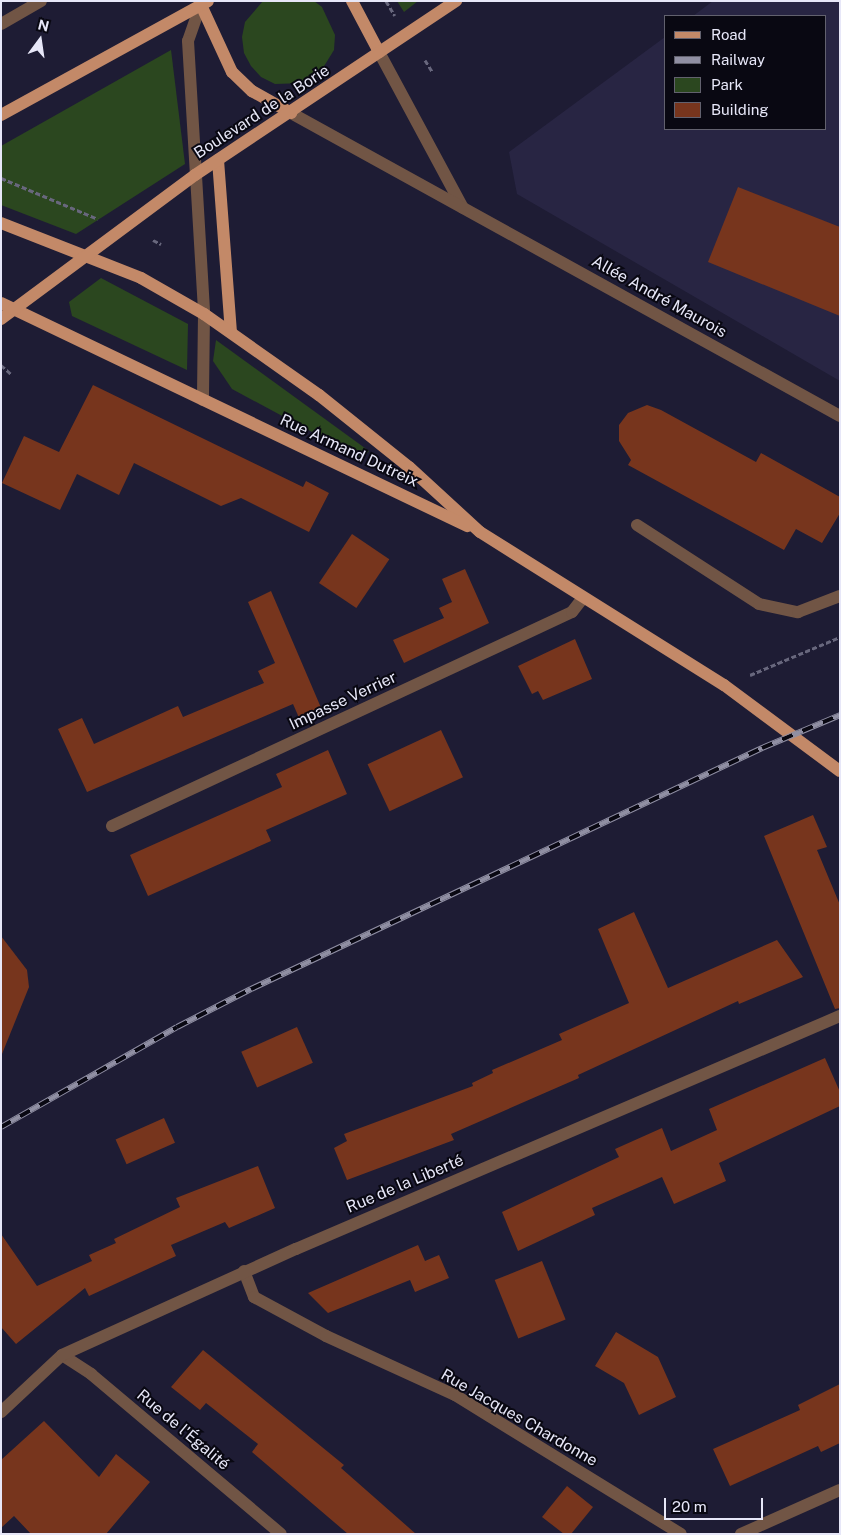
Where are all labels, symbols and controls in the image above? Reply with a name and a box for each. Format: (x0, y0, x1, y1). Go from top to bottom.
north arrow (15, 15, 65, 65)
legend (664, 15, 826, 130)
text: N (36, 16, 51, 35)
text: Road (711, 26, 747, 43)
text: Railway (711, 51, 765, 68)
street label: Boulevard de la Borie (191, 61, 333, 163)
text: Park (711, 76, 743, 93)
text: Building (711, 101, 769, 118)
street label: Allée André Maurois (588, 252, 730, 342)
street label: Rue Armand Dutreix (277, 410, 421, 492)
street label: Impasse Verrier (286, 668, 400, 734)
street label: Rue de la Liberté (343, 1151, 467, 1217)
street label: Rue Jacques Chardonne (437, 1365, 601, 1471)
street label: Rue de l'Égalité (133, 1385, 233, 1475)
scale bar (666, 1488, 765, 1520)
text: 20 m (672, 1498, 707, 1515)

